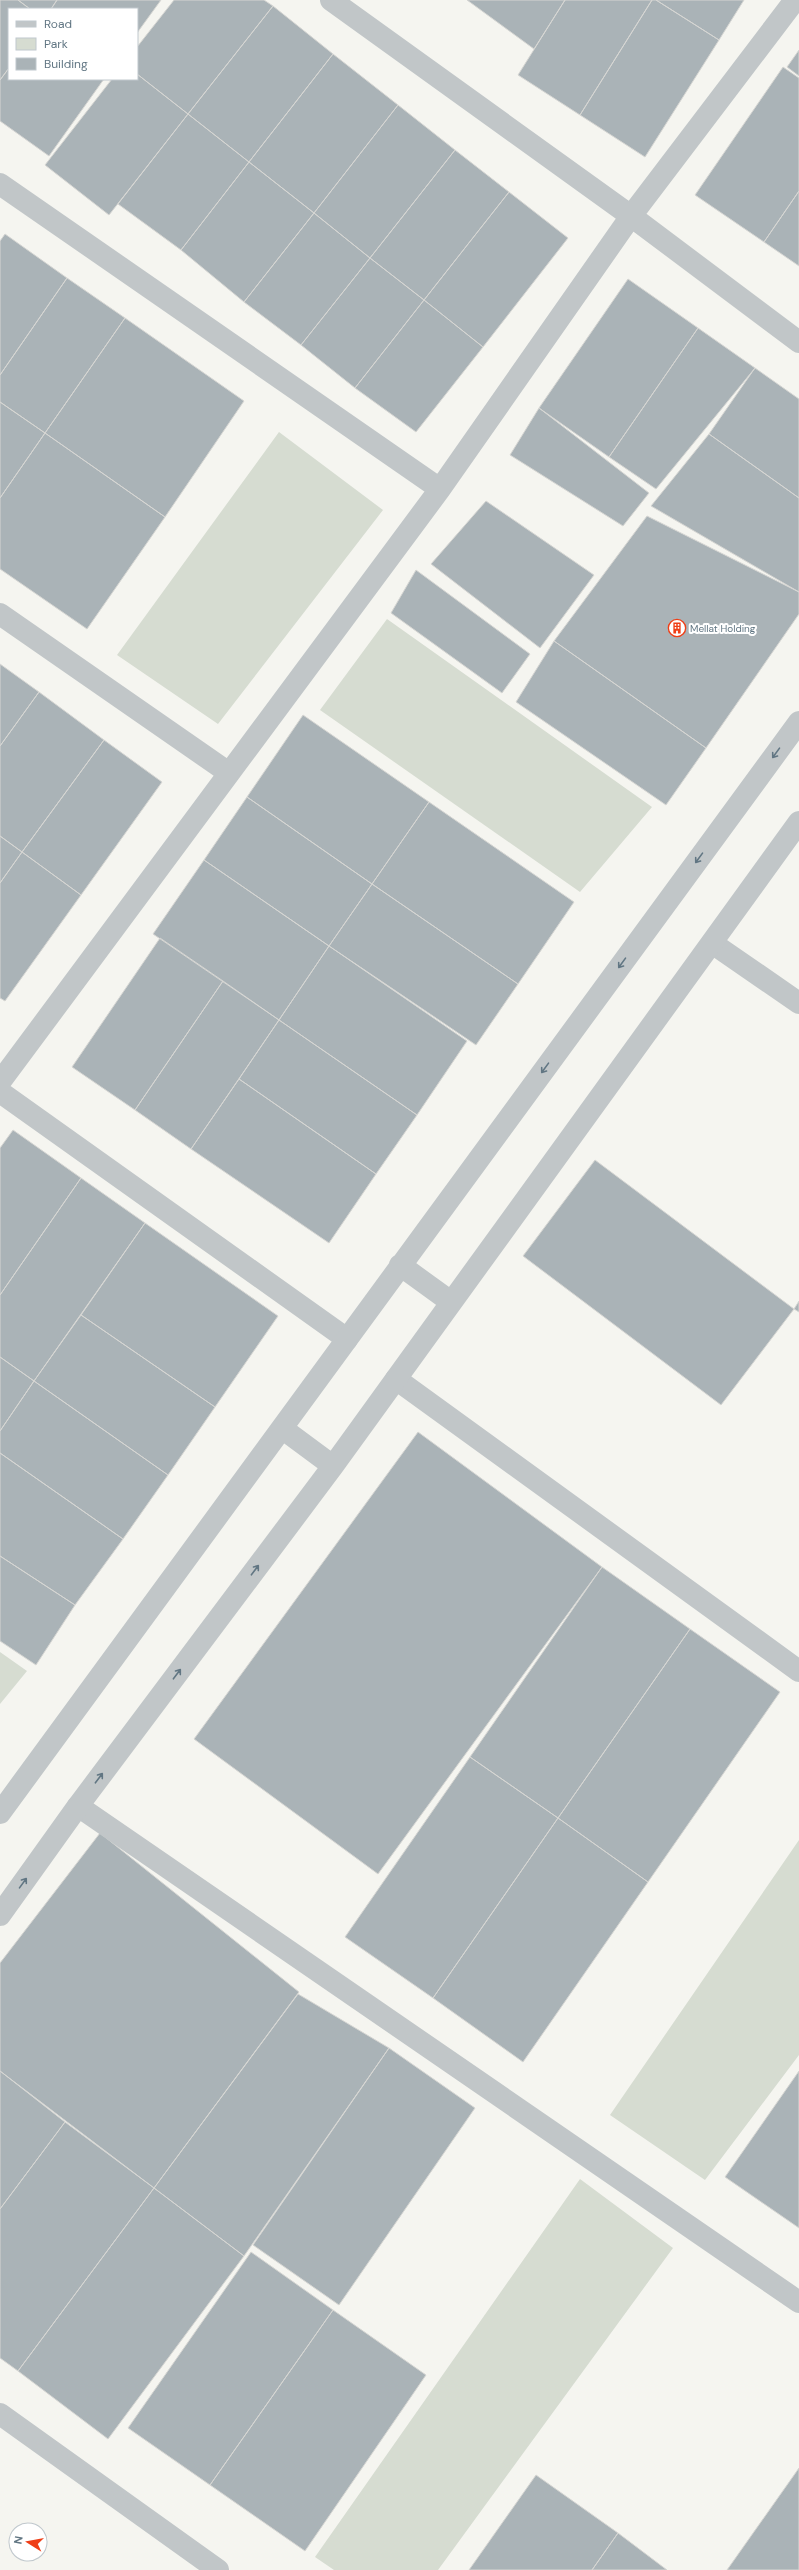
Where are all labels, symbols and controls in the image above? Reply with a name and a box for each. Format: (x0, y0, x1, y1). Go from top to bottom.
legend (8, 8, 138, 80)
text: Road (44, 16, 72, 32)
text: Park (44, 36, 68, 52)
text: Building (44, 56, 88, 72)
building icon: Mellat Holding (667, 618, 687, 638)
place label: Mellat Holding (690, 622, 756, 635)
one-way arrow (772, 748, 780, 759)
one-way arrow (695, 852, 703, 863)
one-way arrow (618, 957, 626, 968)
one-way arrow (541, 1062, 549, 1073)
one-way arrow (251, 1564, 260, 1575)
one-way arrow (173, 1668, 181, 1679)
one-way arrow (95, 1772, 103, 1783)
one-way arrow (19, 1877, 27, 1888)
north arrow (8, 2522, 48, 2562)
text: N (11, 2535, 26, 2545)

